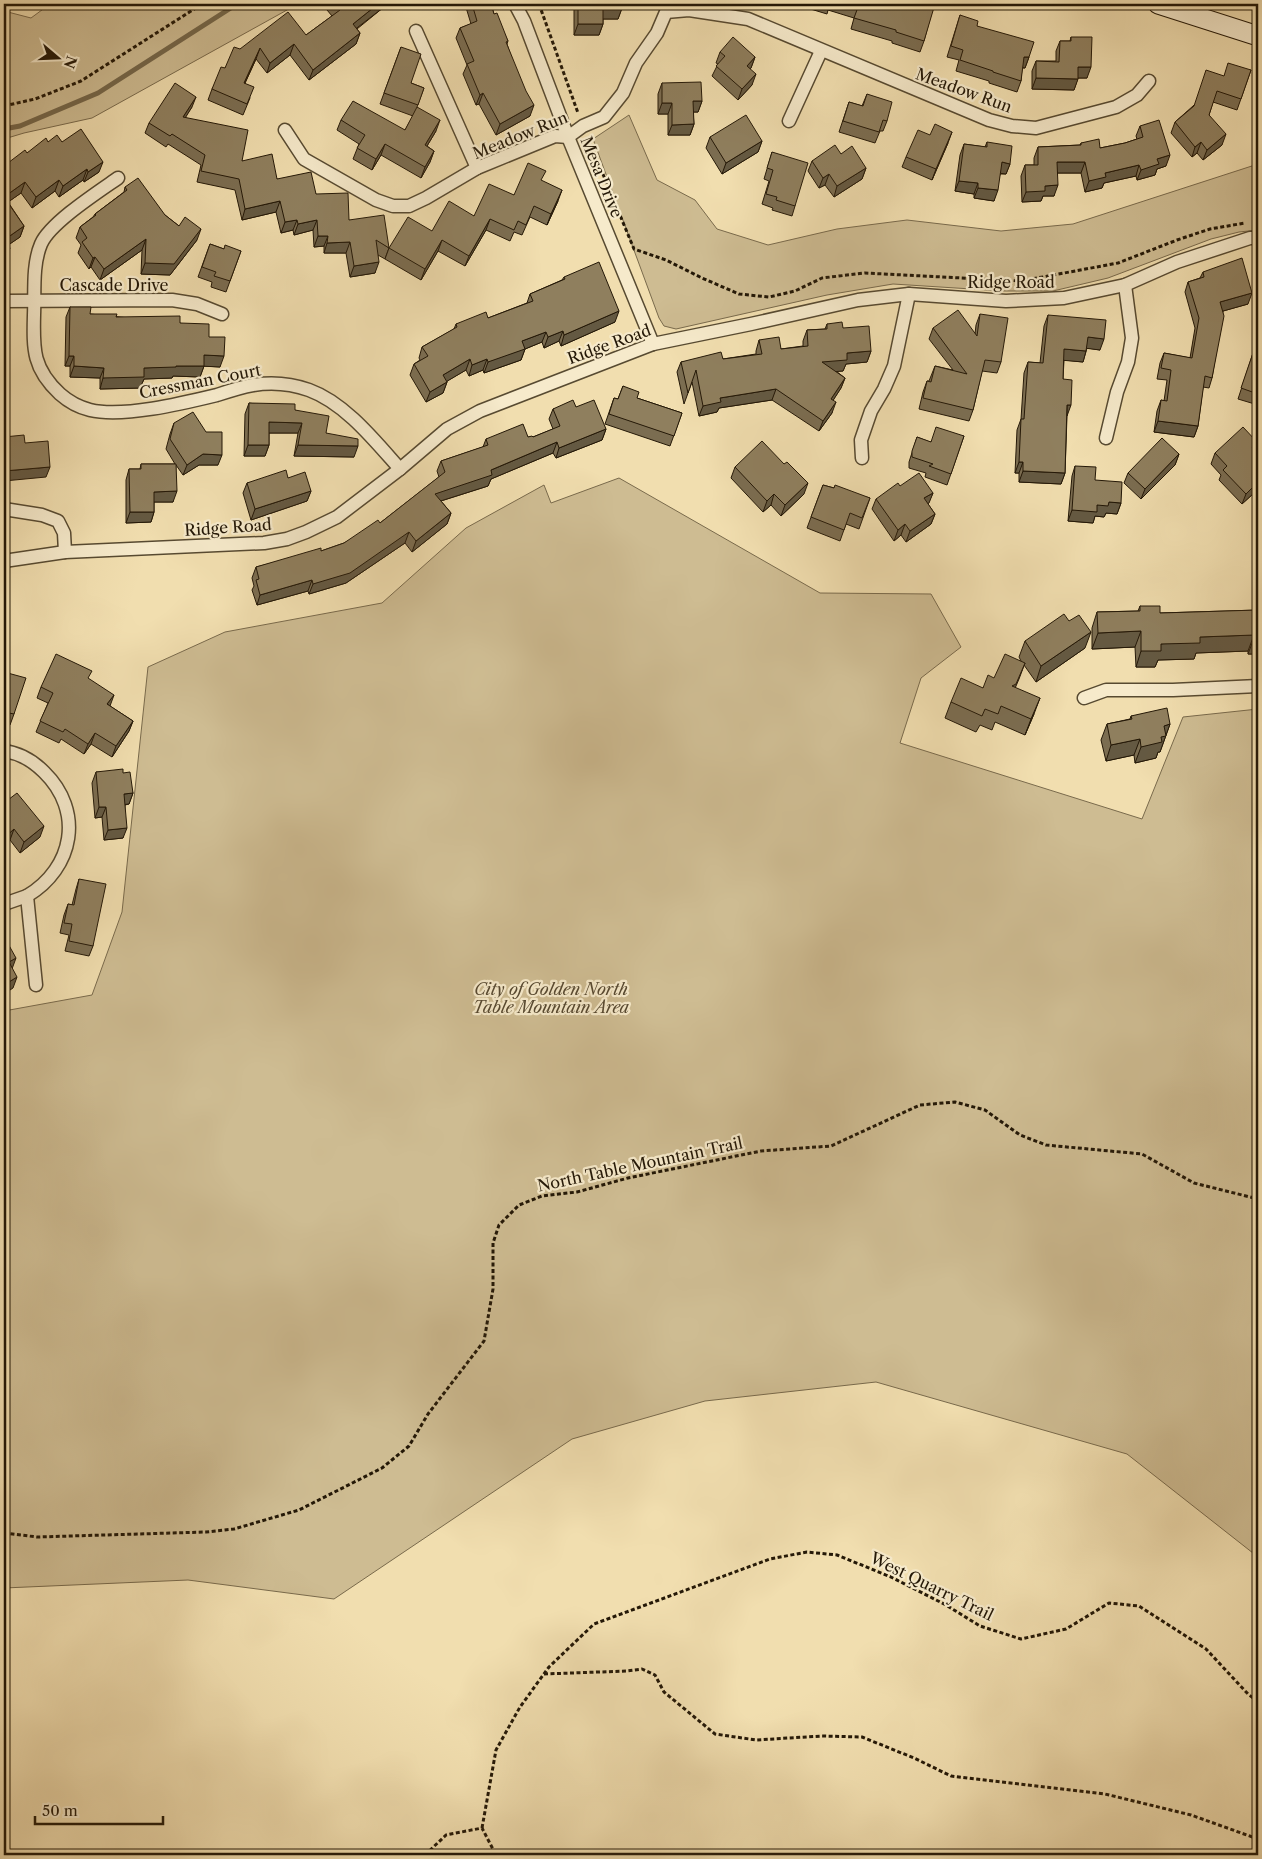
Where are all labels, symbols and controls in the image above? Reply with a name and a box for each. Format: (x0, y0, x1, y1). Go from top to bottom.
north arrow (32, 32, 82, 82)
text: N (60, 54, 81, 71)
street label: Meadow Run (913, 63, 1015, 117)
street label: Meadow Run (469, 107, 571, 163)
street label: Mesa Drive (577, 133, 627, 221)
street label: Ridge Road (967, 272, 1055, 292)
street label: Cascade Drive (59, 275, 169, 295)
street label: Ridge Road (564, 320, 654, 368)
street label: Cressman Court (137, 359, 263, 403)
street label: Ridge Road (184, 514, 273, 540)
park label: City of Golden North Table Mountain Area (473, 979, 630, 1017)
street label: North Table Mountain Trail (535, 1132, 745, 1196)
street label: West Quarry Trail (866, 1547, 997, 1625)
scale bar (35, 1794, 162, 1826)
text: 50 m (42, 1801, 78, 1820)

